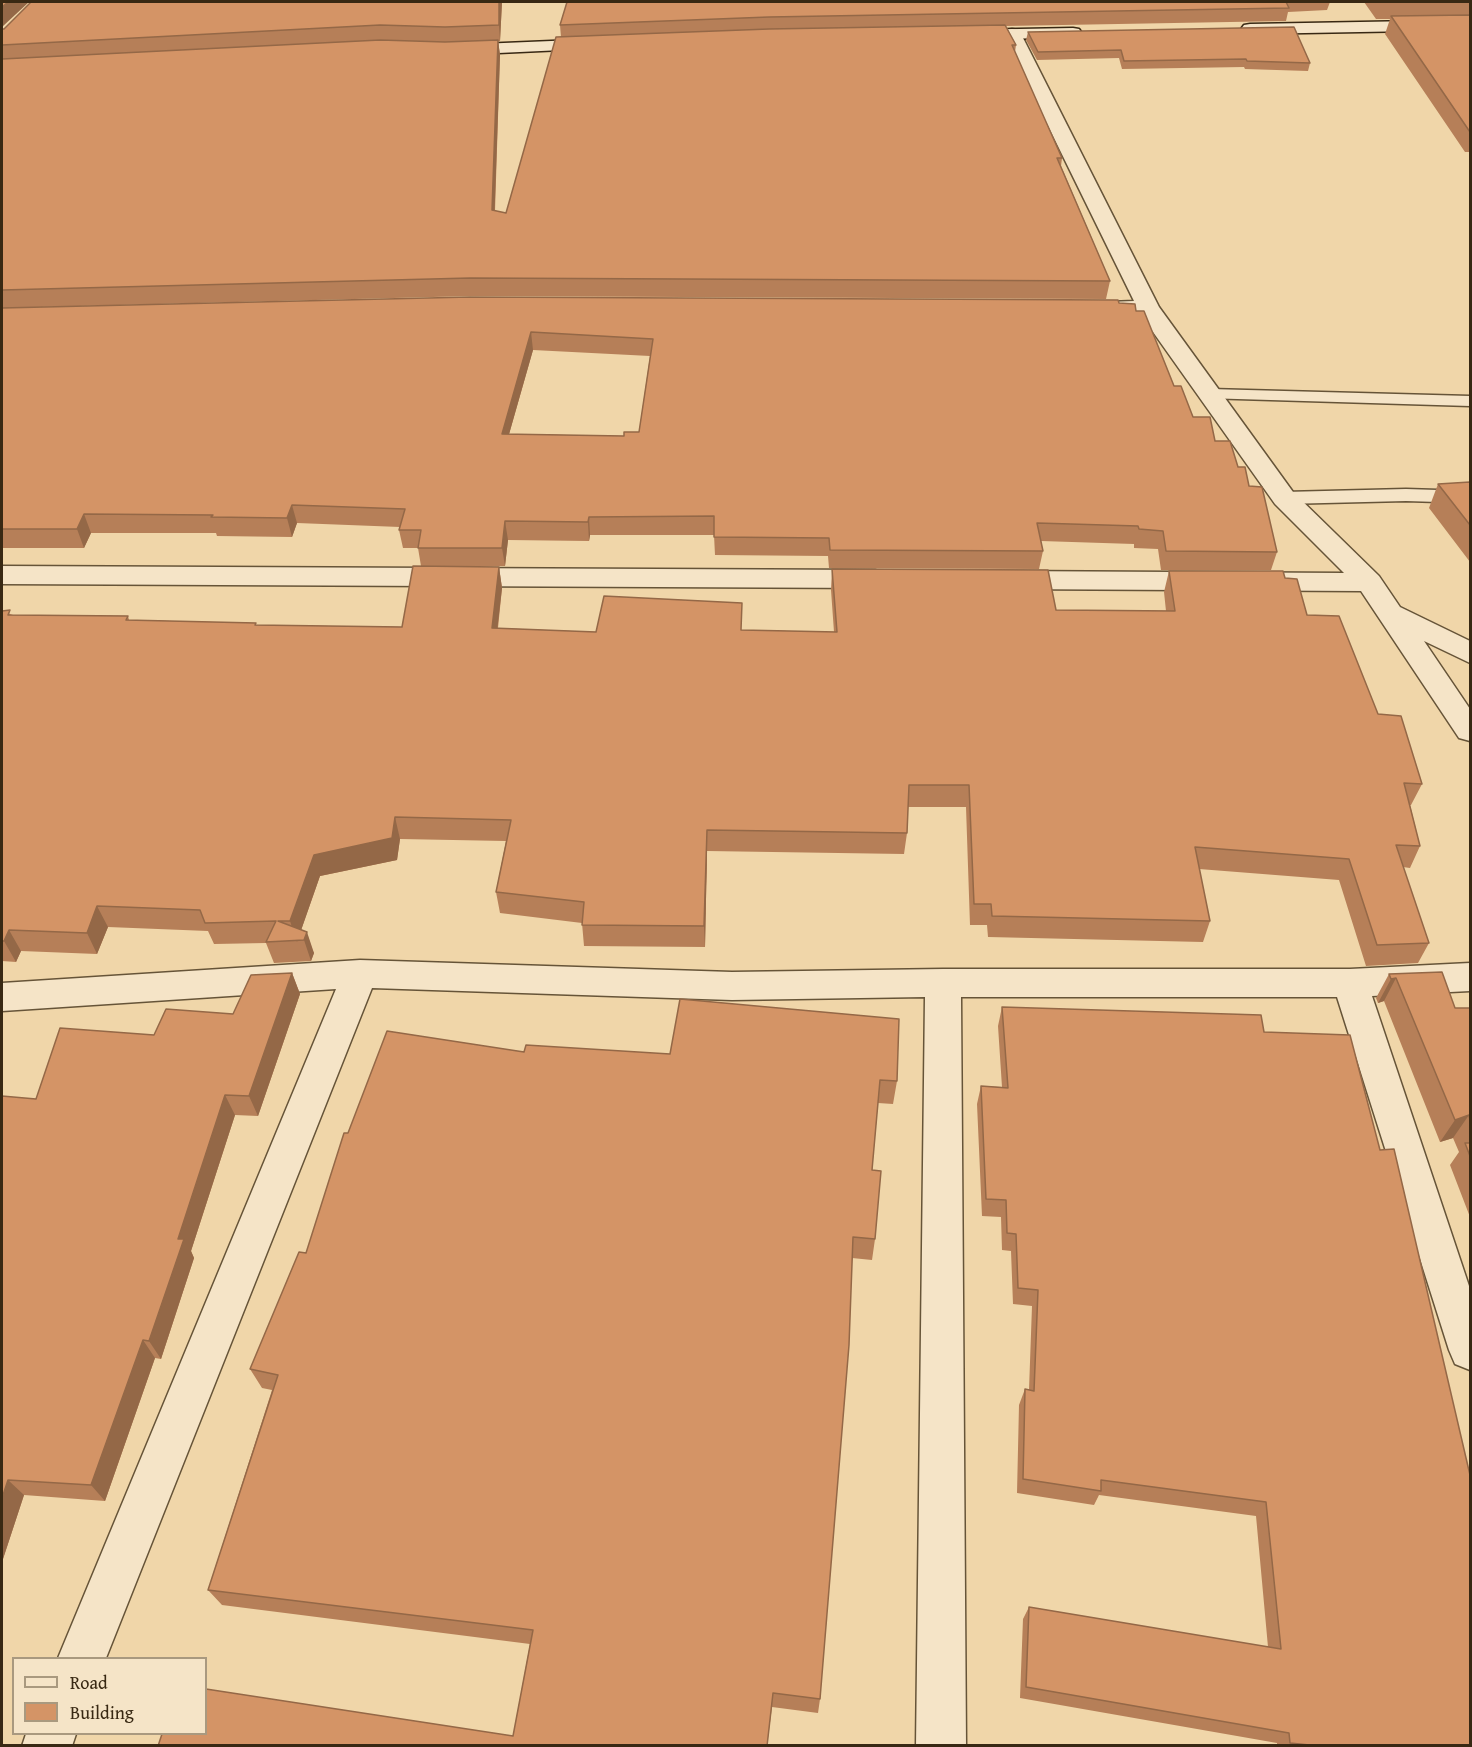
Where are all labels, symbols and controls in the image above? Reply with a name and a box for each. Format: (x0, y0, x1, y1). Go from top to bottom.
legend (12, 1657, 207, 1735)
text: Road (70, 1669, 108, 1696)
text: Building (70, 1699, 134, 1726)

